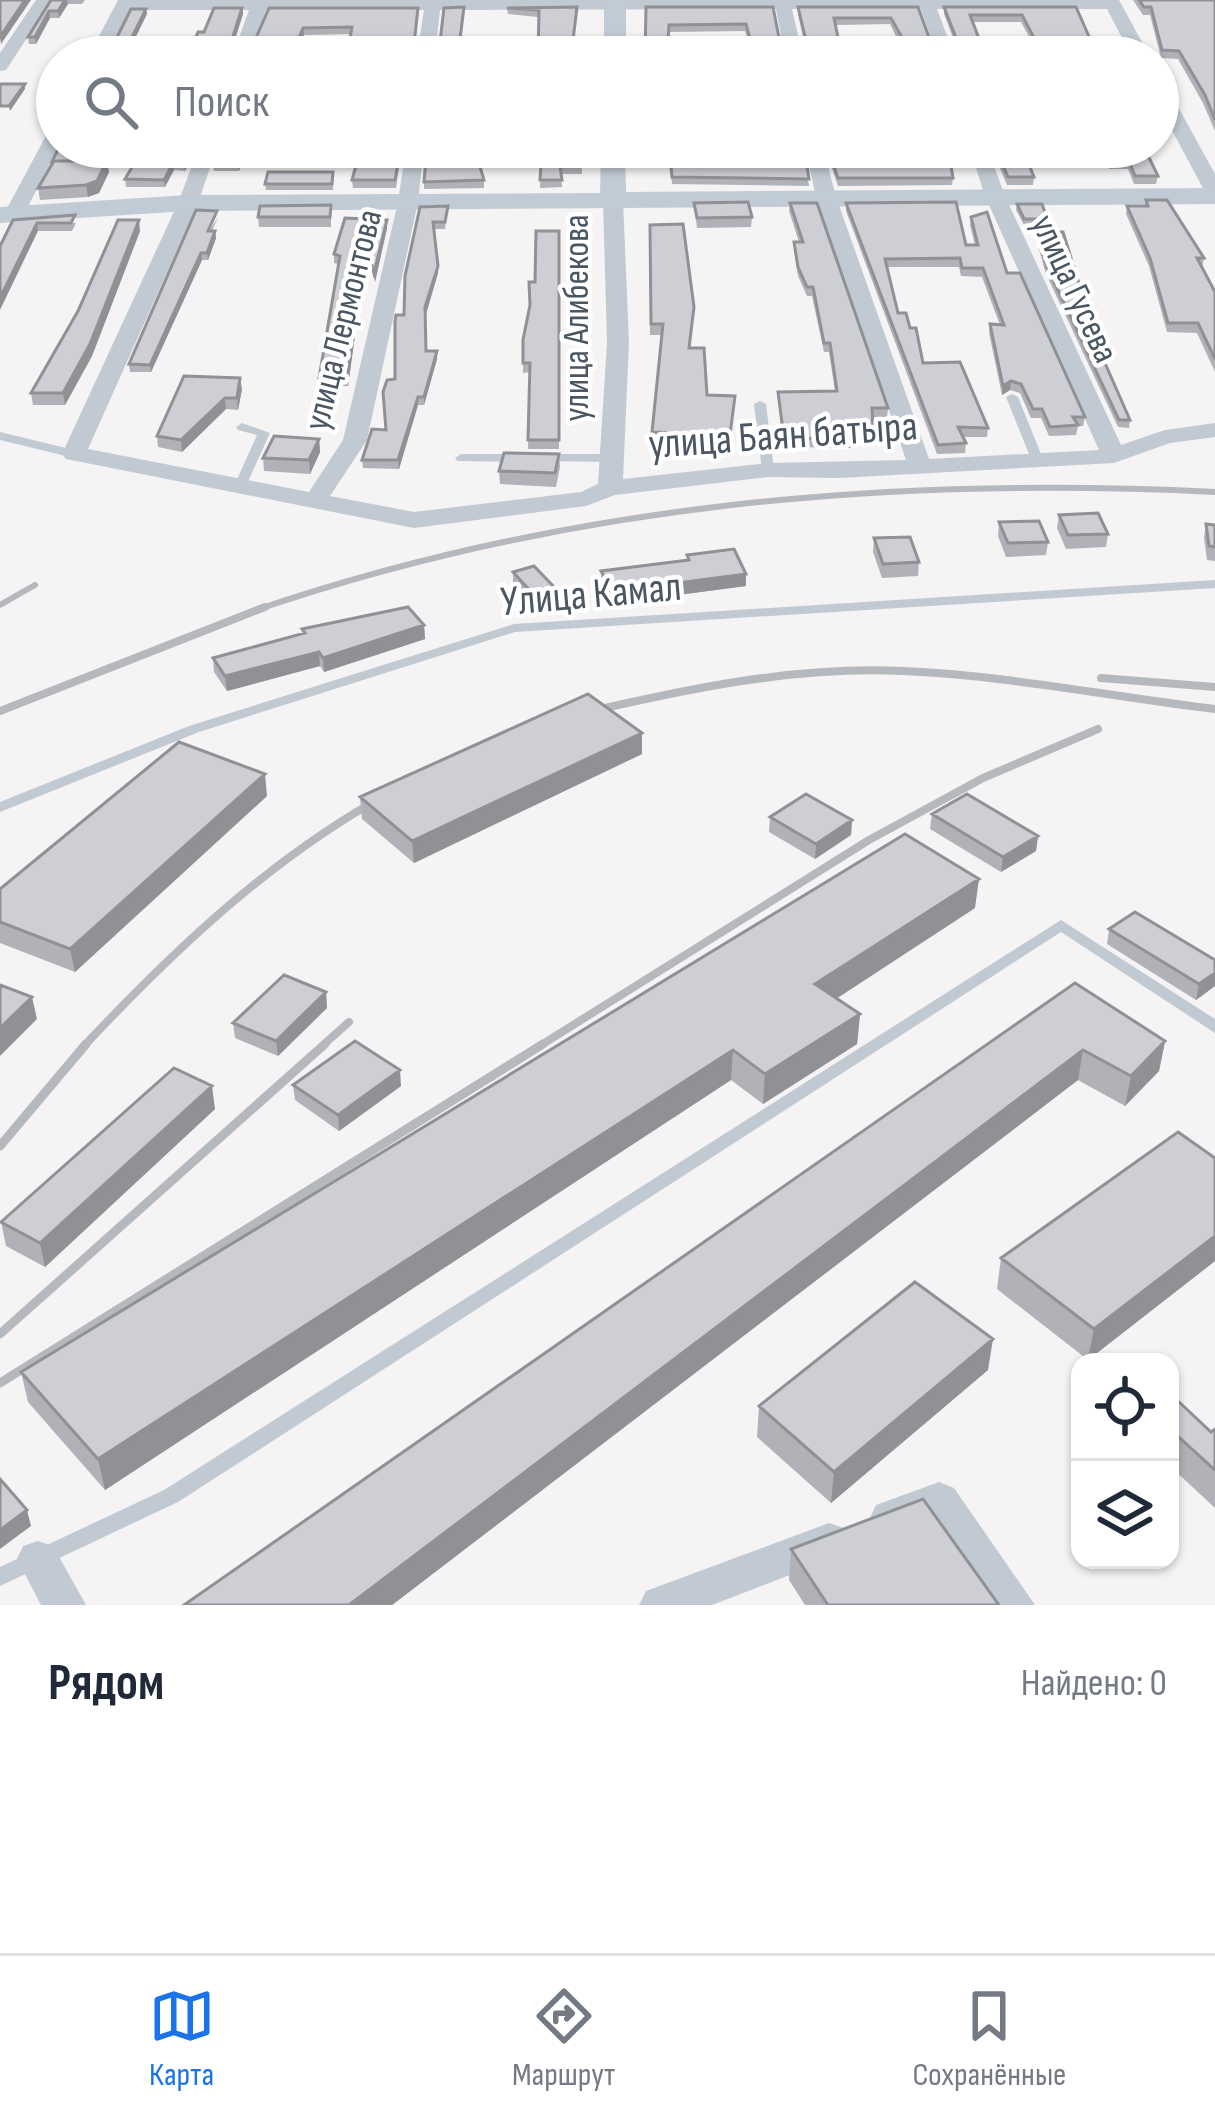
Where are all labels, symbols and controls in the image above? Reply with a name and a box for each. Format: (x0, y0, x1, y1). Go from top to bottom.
search box (36, 36, 1179, 168)
icon: search (78, 69, 144, 135)
text: Поиск (174, 75, 269, 130)
street label: улица Лермонтова (296, 205, 392, 435)
street label: улица Гусева (1021, 208, 1127, 370)
street label: улица Алибекова (556, 214, 599, 422)
street label: улица Баян батыра (647, 401, 919, 471)
street label: Улица Камал (498, 562, 684, 628)
map controls (1071, 1353, 1179, 1569)
button: locate (1071, 1353, 1179, 1461)
button: layers (1071, 1461, 1179, 1569)
text: Рядом (48, 1653, 164, 1714)
text: Найдено: 0 (1021, 1660, 1167, 1707)
tab: Карта (149, 1983, 215, 2095)
tab: Маршрут (512, 1983, 615, 2095)
tab: Сохранённые (912, 1983, 1066, 2095)

